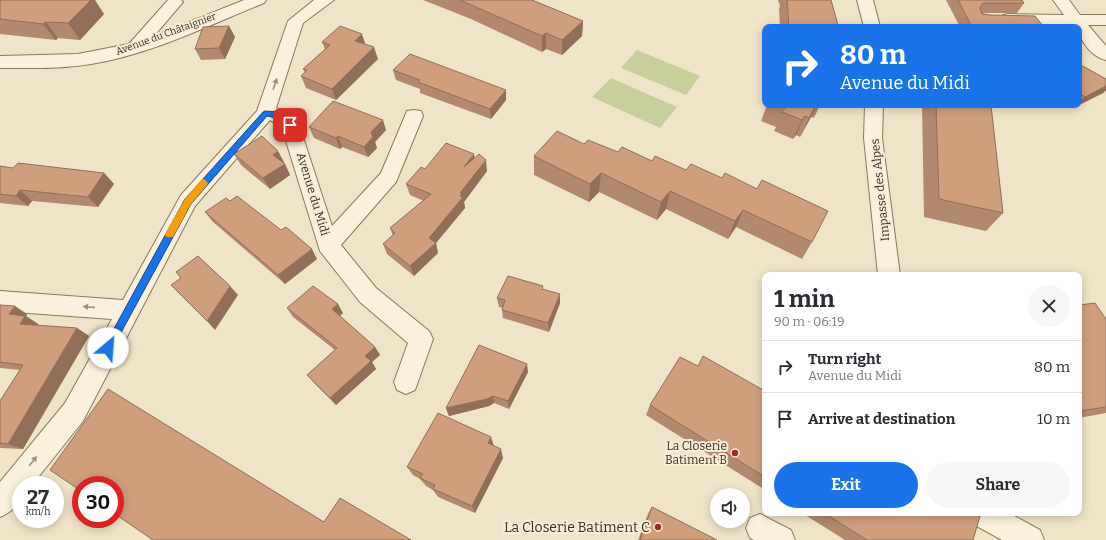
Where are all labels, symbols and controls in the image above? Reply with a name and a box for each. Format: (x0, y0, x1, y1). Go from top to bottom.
street label: Avenue du Châtaignier (114, 9, 218, 58)
text: 80 m (840, 38, 906, 71)
icon: right (774, 40, 826, 92)
text: Avenue du Midi (840, 72, 970, 94)
one-way arrow (272, 78, 278, 90)
pin (273, 108, 307, 142)
icon: arrive (279, 114, 301, 136)
street label: Impasse des Alpes (868, 138, 892, 242)
street label: Avenue du Midi (294, 151, 332, 238)
text: 1 min (774, 285, 835, 313)
button: close (1028, 285, 1070, 327)
one-way arrow (83, 304, 95, 311)
text: 90 m · 06:19 (774, 314, 845, 329)
position arrow (87, 327, 129, 369)
text: Turn right (808, 350, 881, 368)
icon: right (774, 356, 796, 378)
text: 80 m (1034, 358, 1070, 376)
text: Avenue du Midi (808, 368, 902, 383)
icon: arrive (774, 408, 796, 430)
text: Arrive at destination (808, 410, 955, 428)
text: 10 m (1037, 410, 1070, 428)
place label: La Closerie Batiment B (665, 439, 727, 467)
marker: La Closerie Batiment B (730, 448, 740, 458)
one-way arrow (28, 456, 37, 467)
button: Exit (774, 462, 918, 508)
button: Share (926, 462, 1070, 508)
speed limit sign: 30 (72, 476, 124, 528)
text: 27 (27, 485, 49, 509)
map controls (710, 488, 750, 528)
button: sound (710, 488, 750, 528)
text: km/h (26, 506, 50, 518)
place label: La Closerie Batiment C (504, 519, 650, 536)
marker: La Closerie Batiment C (653, 522, 663, 532)

